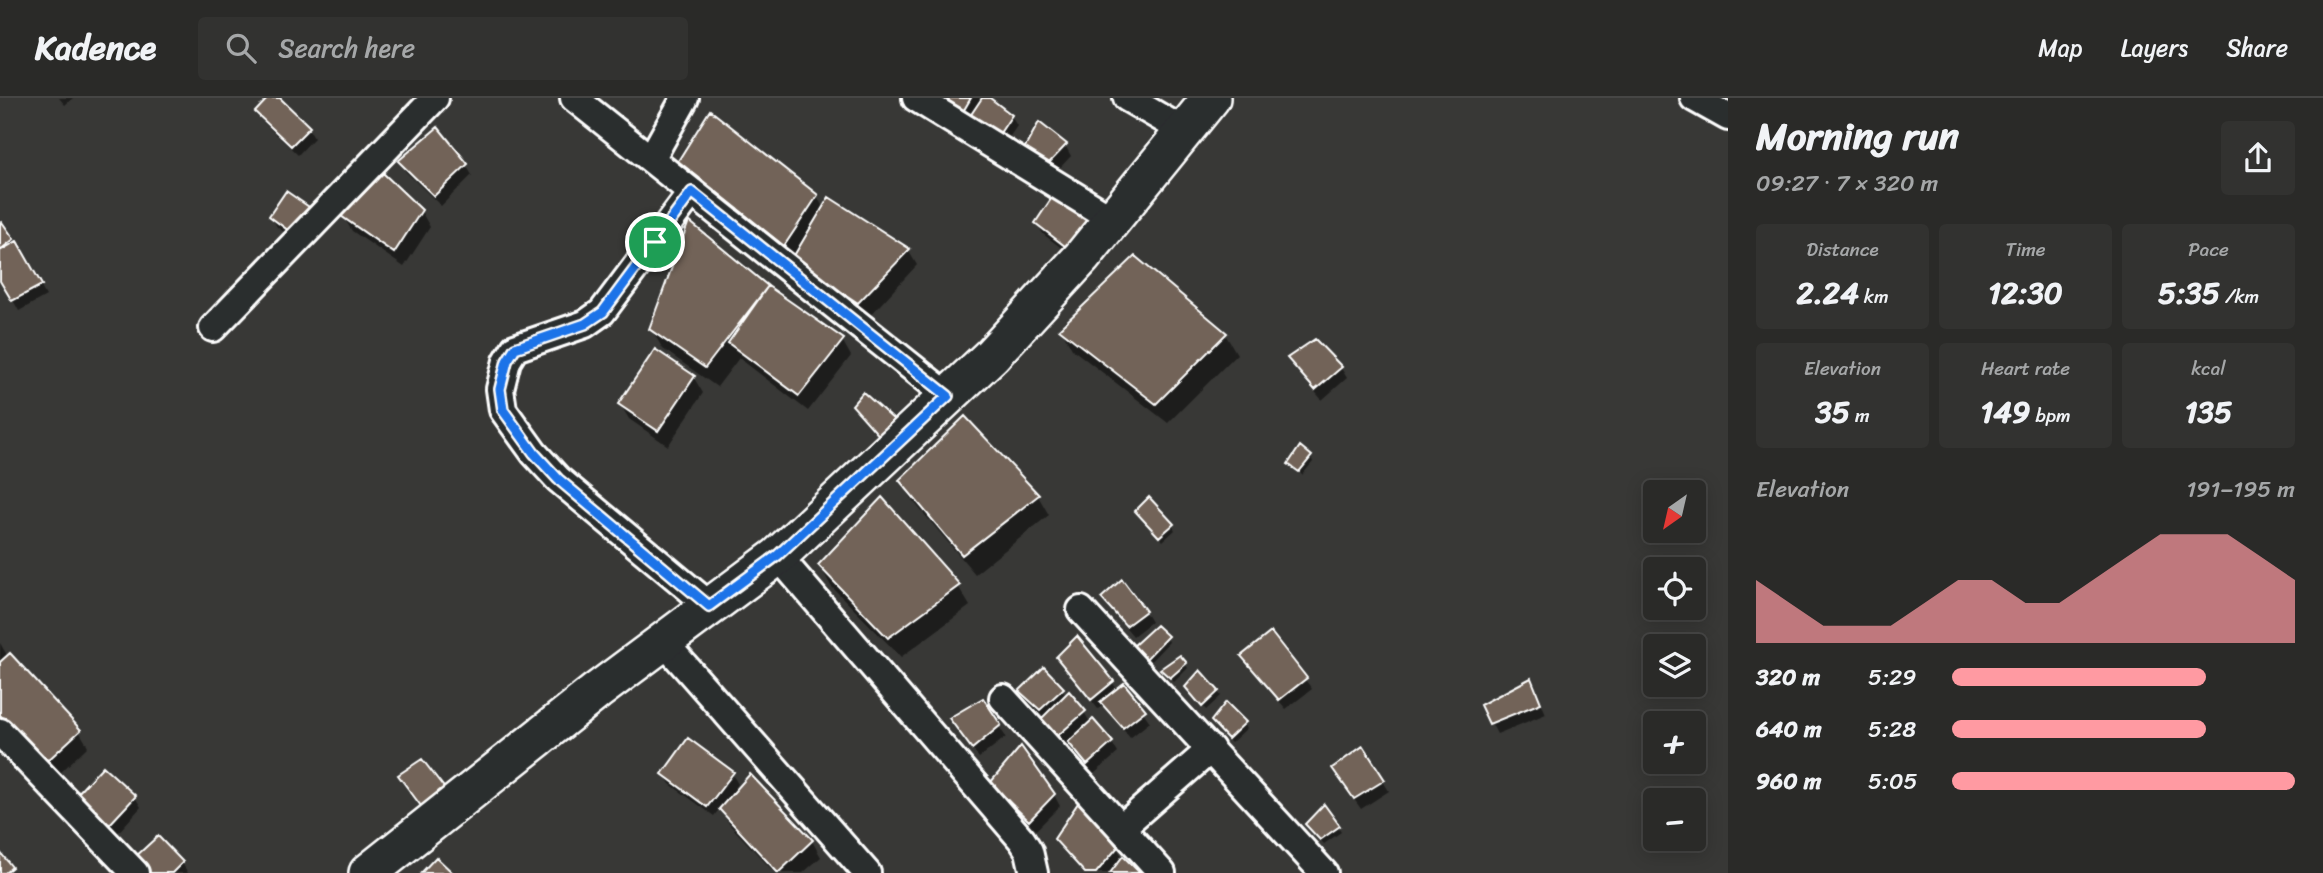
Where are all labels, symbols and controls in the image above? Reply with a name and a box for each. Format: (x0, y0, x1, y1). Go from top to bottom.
search box (198, 17, 688, 80)
text: Kadence (35, 19, 156, 77)
text: Search here (278, 25, 415, 71)
text: Map (2038, 27, 2083, 69)
text: Layers (2121, 27, 2188, 69)
text: Share (2226, 27, 2288, 69)
icon: search (222, 29, 260, 67)
text: Morning run (1756, 103, 1959, 170)
button: share (2221, 121, 2295, 195)
text: 09:27 · 7 × 320 m (1756, 163, 1938, 204)
pin (625, 212, 685, 272)
icon: arrive (636, 223, 674, 261)
text: Distance (1806, 233, 1879, 266)
text: Time (2005, 233, 2046, 266)
text: Pace (2188, 233, 2229, 266)
text: 2.24 (1796, 266, 1859, 320)
text: 12:30 (1988, 266, 2063, 320)
text: 5:35 (2158, 266, 2220, 320)
text: km (1859, 280, 1889, 313)
text: /km (2220, 280, 2259, 313)
text: Elevation (1804, 352, 1881, 385)
text: Heart rate (1981, 352, 2070, 385)
text: kcal (2191, 352, 2226, 385)
text: 35 (1815, 385, 1850, 439)
text: 149 (1980, 385, 2031, 439)
text: 135 (2185, 385, 2232, 439)
text: m (1850, 399, 1870, 432)
text: bpm (2031, 399, 2071, 432)
text: Elevation (1756, 469, 1849, 510)
text: 191–195 m (2186, 469, 2295, 510)
north arrow (1643, 480, 1706, 542)
map controls (1643, 480, 1706, 851)
button: locate (1643, 557, 1706, 620)
button: layers (1643, 634, 1706, 697)
text: 320 m (1756, 657, 1820, 698)
text: 5:29 (1868, 657, 1916, 698)
text: 640 m (1756, 709, 1822, 750)
text: 5:28 (1868, 709, 1916, 750)
button: + (1643, 711, 1706, 774)
text: 960 m (1756, 761, 1821, 802)
text: 5:05 (1868, 761, 1918, 802)
button: − (1643, 788, 1706, 851)

